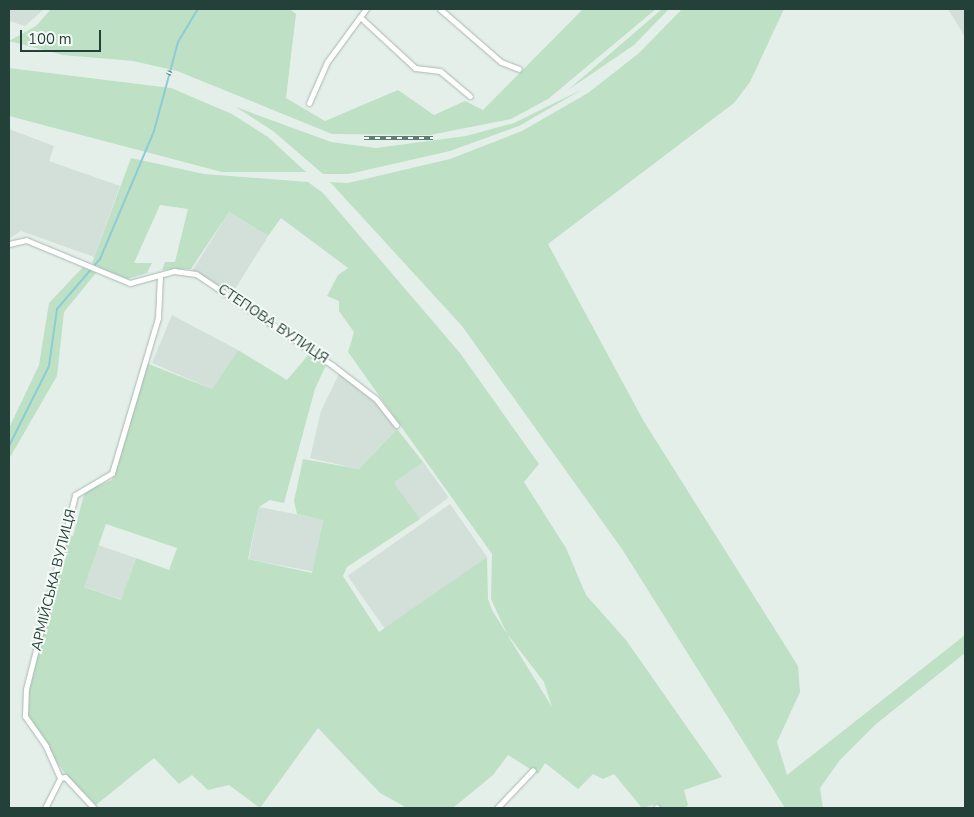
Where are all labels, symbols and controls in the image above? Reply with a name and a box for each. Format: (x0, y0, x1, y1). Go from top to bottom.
scale bar (22, 20, 104, 52)
text: 100 m (28, 29, 72, 49)
street label: СТЕПОВА ВУЛИЦЯ (215, 281, 331, 367)
street label: АРМІЙСЬКА ВУЛИЦЯ (28, 507, 80, 653)

